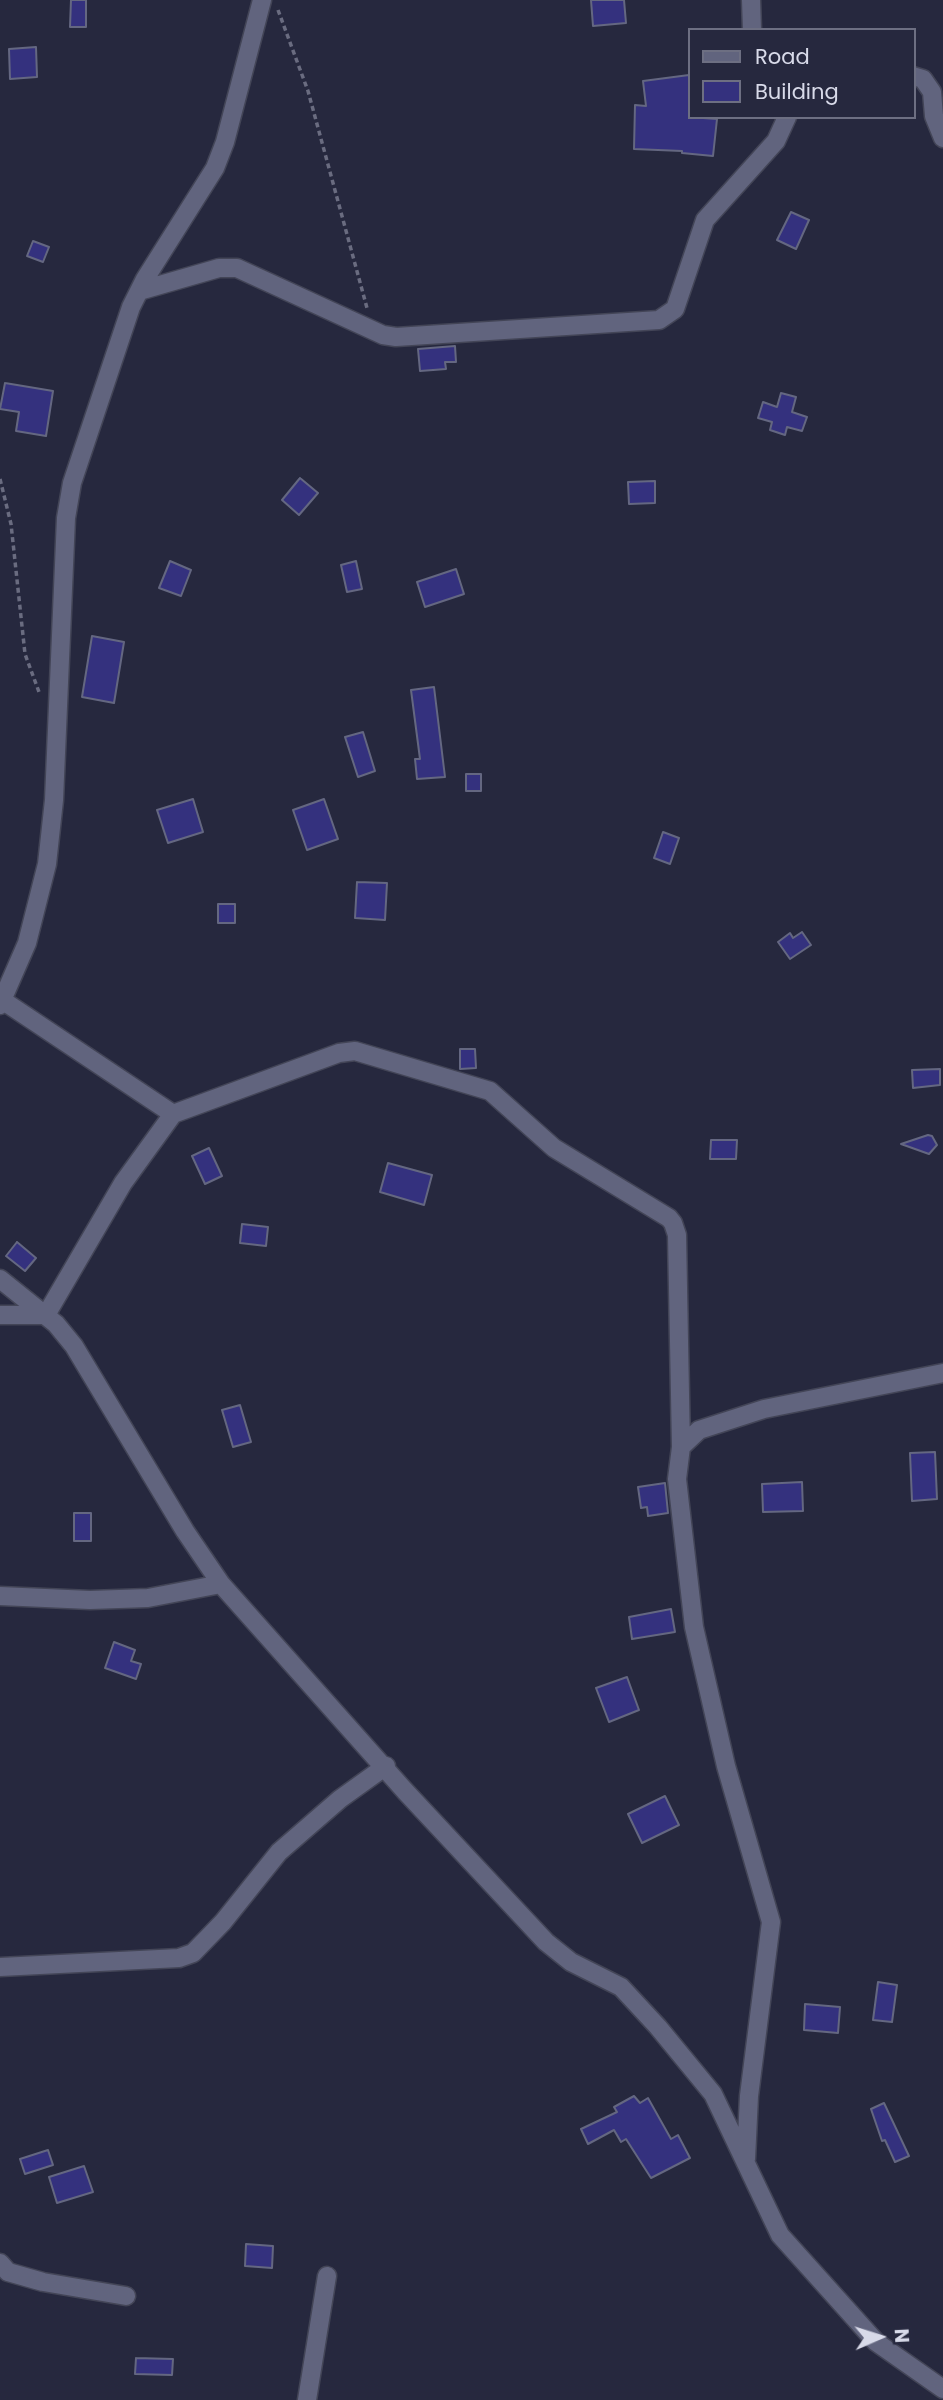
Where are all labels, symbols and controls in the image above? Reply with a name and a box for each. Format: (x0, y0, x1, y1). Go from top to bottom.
legend (688, 28, 915, 119)
text: Road (755, 42, 810, 71)
text: Building (755, 77, 839, 106)
north arrow (845, 2302, 915, 2372)
text: N (888, 2328, 915, 2344)

